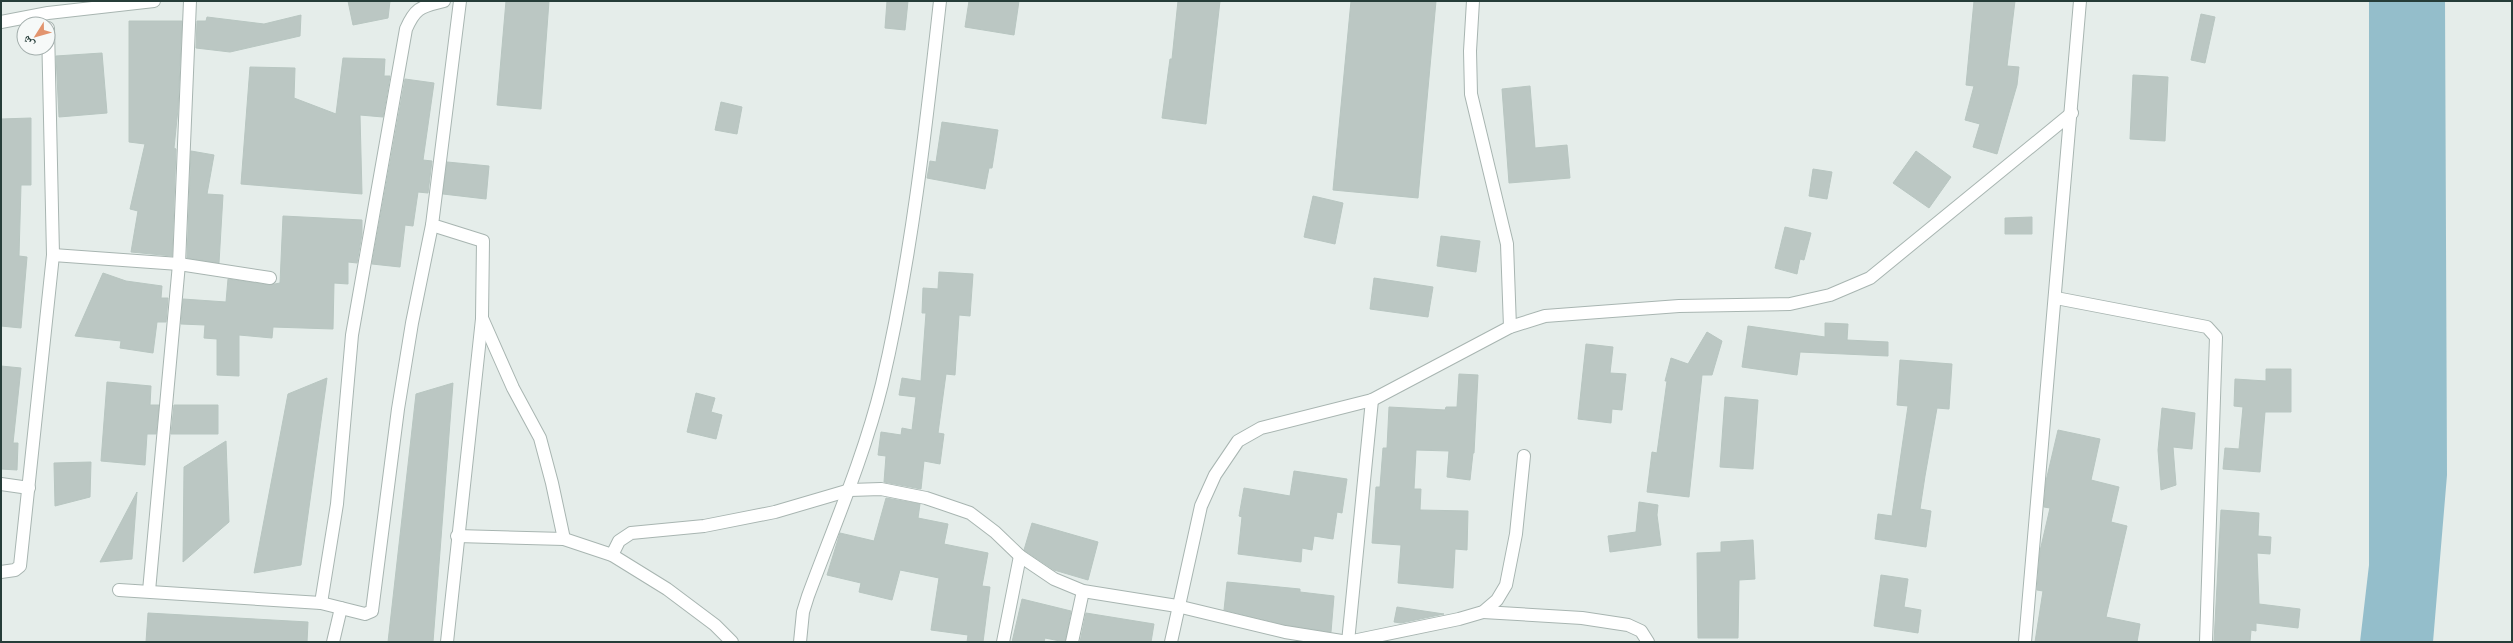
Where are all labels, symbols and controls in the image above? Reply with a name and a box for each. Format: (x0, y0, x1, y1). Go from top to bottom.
north arrow (16, 16, 56, 56)
text: ش (19, 32, 38, 51)

